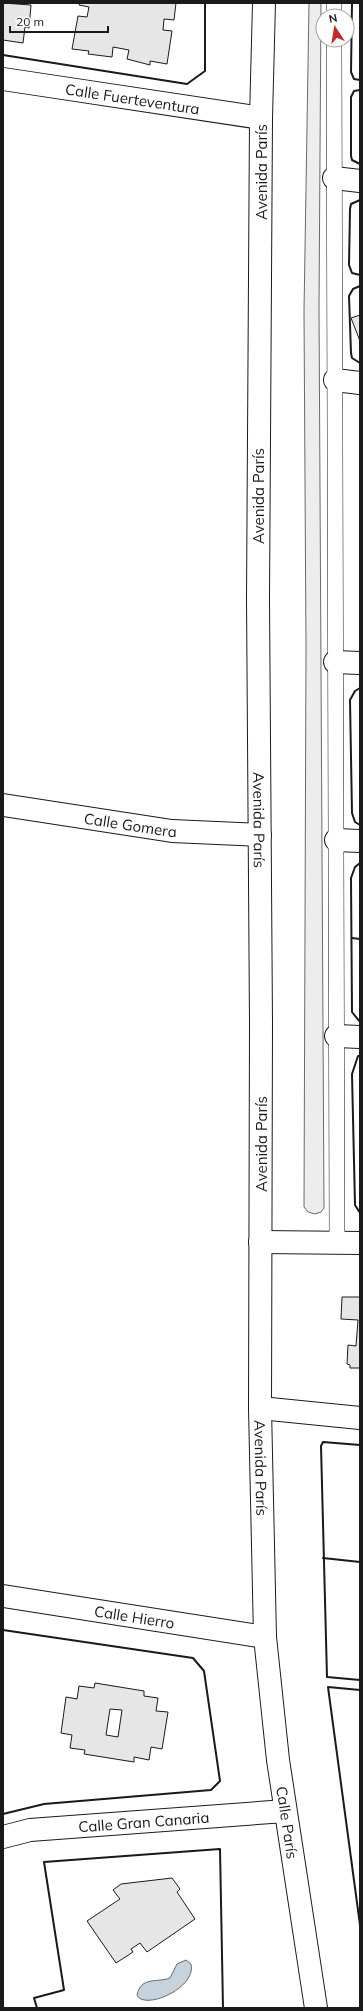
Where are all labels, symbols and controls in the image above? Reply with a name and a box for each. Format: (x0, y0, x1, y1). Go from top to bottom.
scale bar (10, 8, 108, 34)
north arrow (315, 8, 355, 48)
text: N (327, 11, 338, 26)
text: 20 m (16, 14, 44, 29)
street label: Calle Fuerteventura (64, 79, 201, 118)
street label: Avenida París (252, 124, 271, 220)
street label: Avenida París (249, 448, 268, 544)
street label: Avenida París (250, 772, 269, 868)
street label: Calle Gomera (83, 808, 177, 841)
street label: Avenida París (252, 1096, 271, 1192)
street label: Avenida París (251, 1420, 272, 1516)
street label: Calle Hierro (93, 1601, 176, 1632)
street label: Calle París (273, 1785, 303, 1860)
street label: Calle Gran Canaria (78, 1807, 210, 1836)

